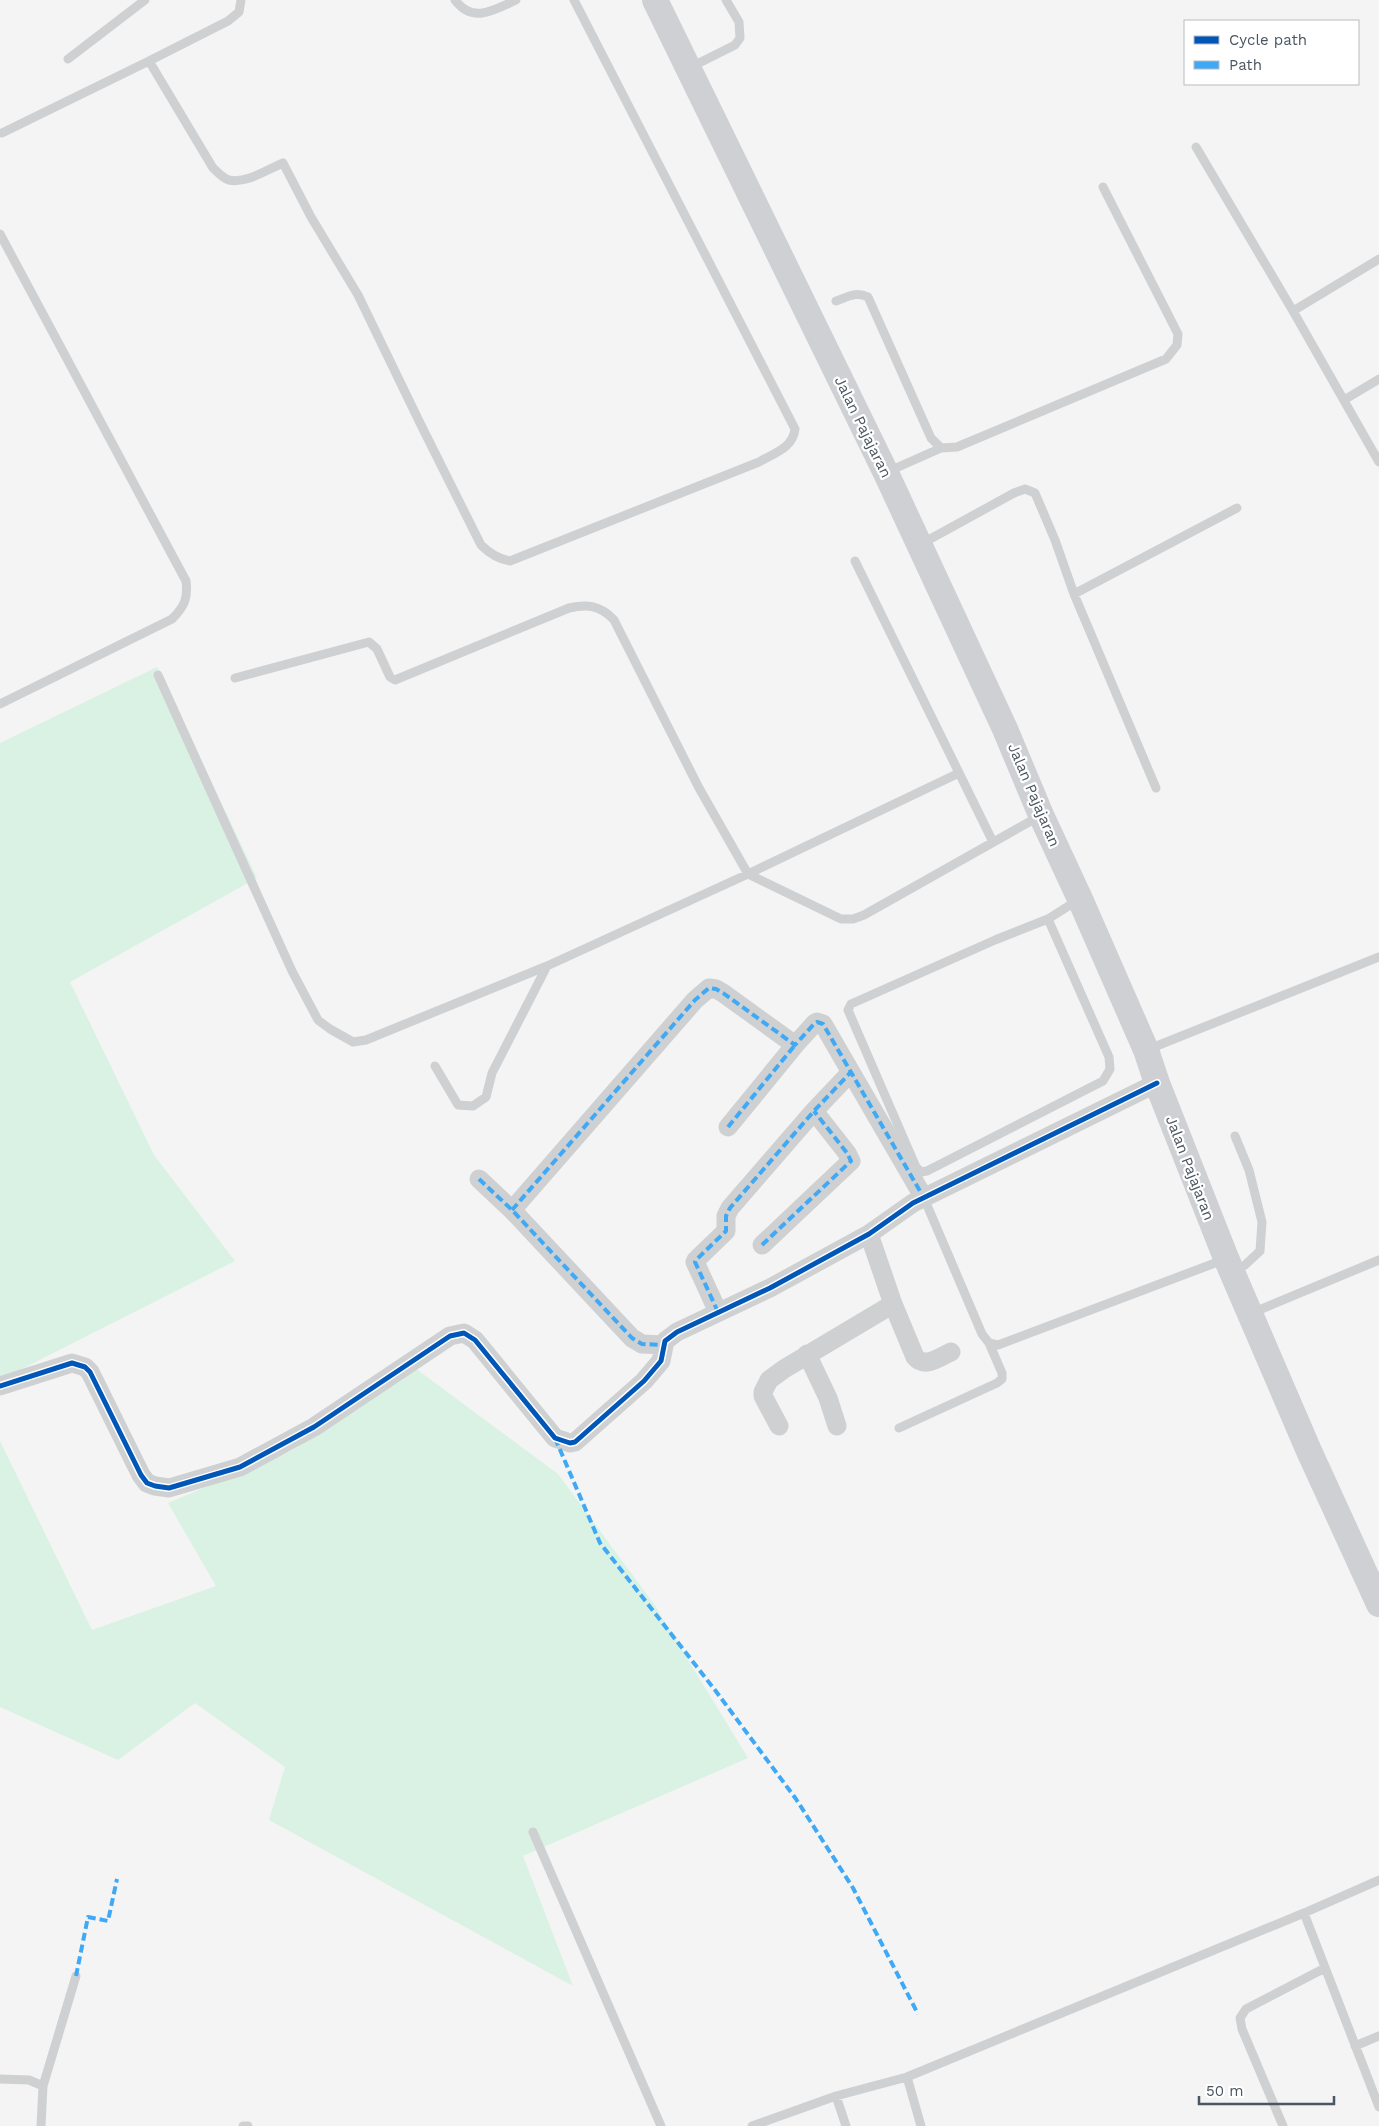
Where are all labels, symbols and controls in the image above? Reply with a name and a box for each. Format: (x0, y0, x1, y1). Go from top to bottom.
legend (1184, 20, 1359, 85)
text: Cycle path (1229, 31, 1307, 49)
text: Path (1229, 56, 1262, 74)
street label: Jalan Pajajaran (831, 373, 895, 481)
street label: Jalan Pajajaran (1004, 741, 1064, 849)
street label: Jalan Pajajaran (1162, 1113, 1218, 1223)
scale bar (1199, 2074, 1334, 2106)
text: 50 m (1206, 2082, 1243, 2100)

